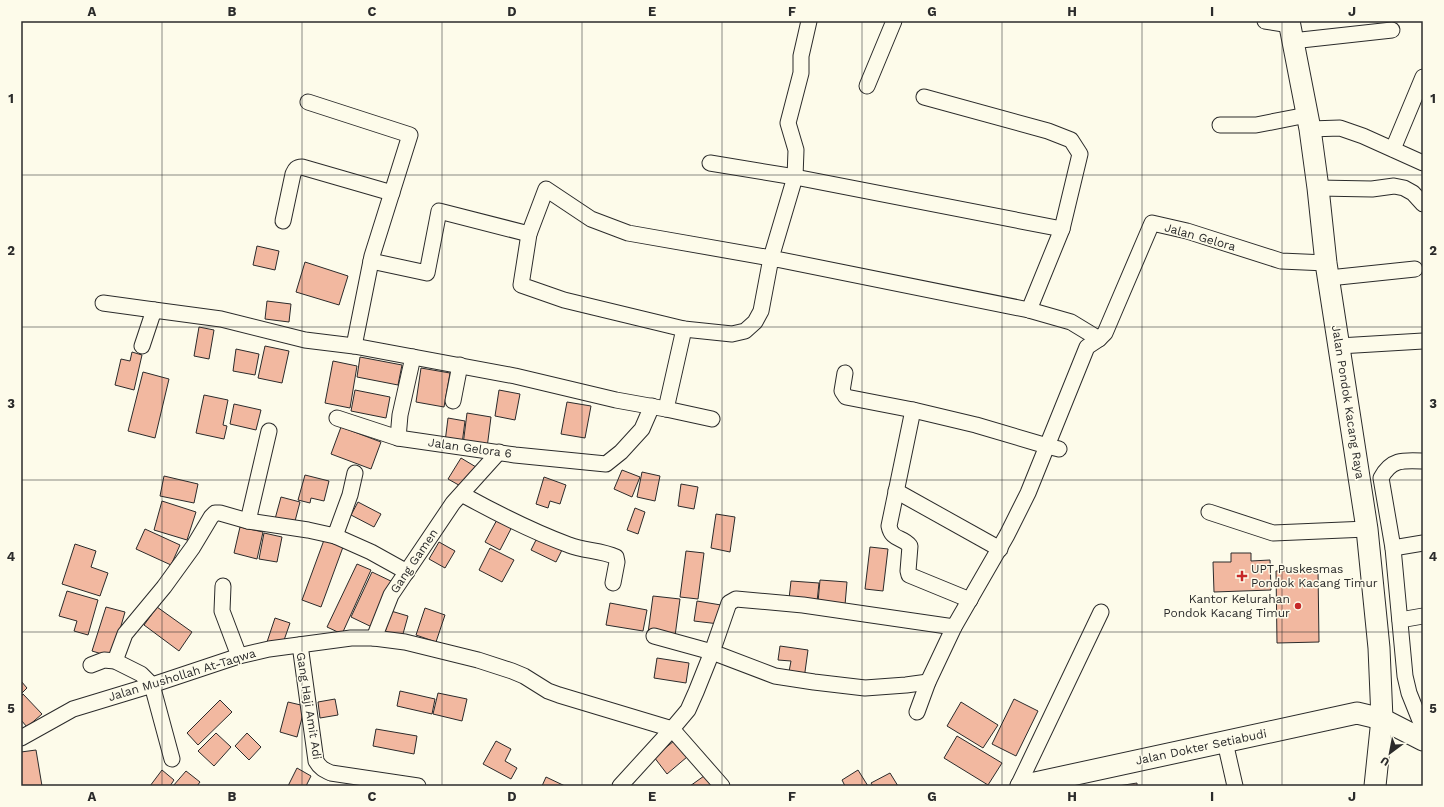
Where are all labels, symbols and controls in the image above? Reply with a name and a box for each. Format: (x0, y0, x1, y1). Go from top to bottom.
text: A (88, 4, 97, 19)
text: B (228, 4, 237, 19)
text: C (368, 4, 377, 19)
text: D (507, 4, 517, 19)
text: E (648, 4, 656, 19)
text: F (788, 4, 796, 19)
text: G (927, 4, 937, 19)
text: H (1067, 4, 1077, 19)
text: I (1210, 4, 1214, 19)
text: J (1348, 4, 1356, 19)
text: 1 (8, 91, 14, 106)
text: 1 (1430, 91, 1436, 106)
street label: Jalan Gelora (1163, 220, 1237, 254)
text: 2 (7, 243, 15, 258)
text: 2 (1429, 243, 1437, 258)
street label: Jalan Pondok Kacang Raya (1329, 324, 1367, 480)
text: 3 (7, 396, 15, 411)
text: 3 (1429, 396, 1437, 411)
street label: Jalan Gelora 6 (427, 435, 513, 461)
street label: Gang Gamen (387, 526, 441, 596)
text: 4 (7, 549, 16, 564)
text: 4 (1429, 549, 1438, 564)
place label: UPT Puskesmas Pondok Kacang Timur (1251, 562, 1378, 590)
marker: UPT Puskesmas Pondok Kacang Timur (1236, 570, 1248, 582)
place label: Kantor Kelurahan Pondok Kacang Timur (1163, 592, 1290, 620)
marker: Kantor Kelurahan Pondok Kacang Timur (1293, 601, 1303, 611)
street label: Jalan Mushollah At-Taqwa (107, 646, 258, 704)
street label: Gang Haji Amit Adi (294, 651, 324, 761)
text: 5 (7, 701, 15, 716)
text: 5 (1429, 701, 1437, 716)
street label: Jalan Dokter Setiabudi (1134, 726, 1268, 768)
north arrow (1370, 733, 1410, 773)
text: U (1378, 753, 1392, 769)
text: A (88, 789, 97, 804)
text: B (228, 789, 237, 804)
text: C (368, 789, 377, 804)
text: D (507, 789, 517, 804)
text: E (648, 789, 656, 804)
text: F (788, 789, 796, 804)
text: G (927, 789, 937, 804)
text: H (1067, 789, 1077, 804)
text: I (1210, 789, 1214, 804)
text: J (1348, 789, 1356, 804)

